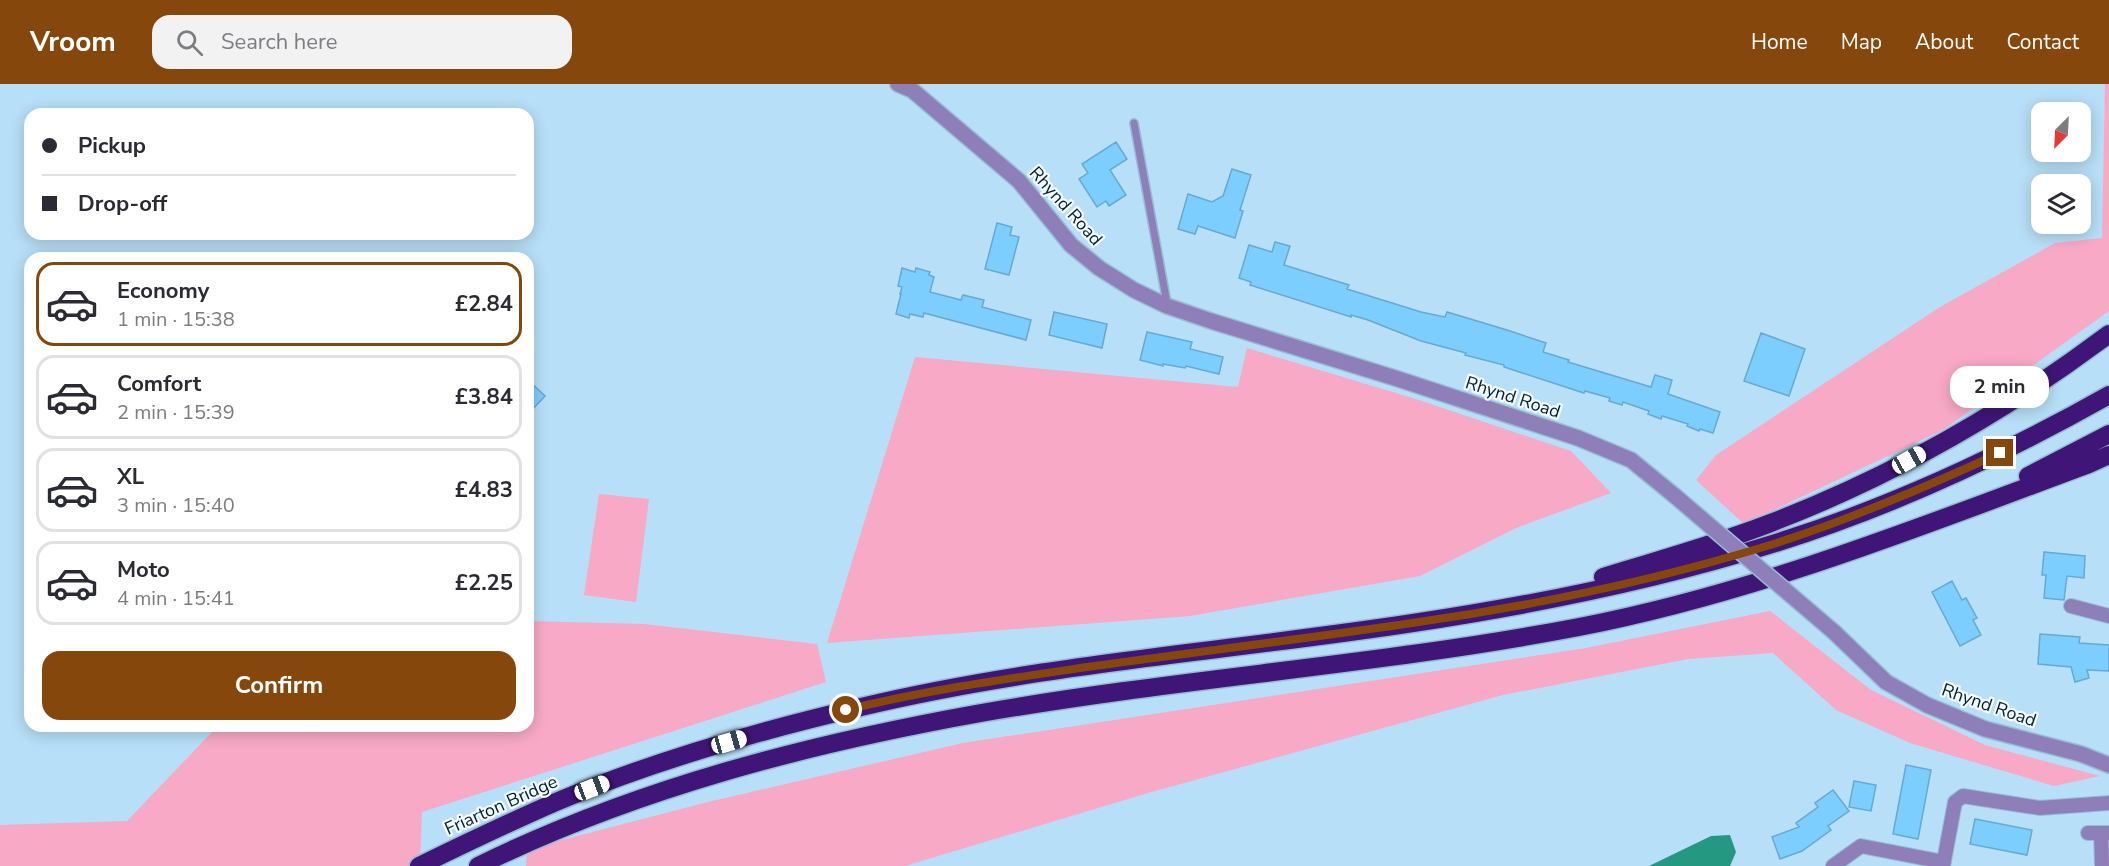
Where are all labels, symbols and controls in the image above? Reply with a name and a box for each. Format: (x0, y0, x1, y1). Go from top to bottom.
search box (152, 15, 572, 69)
text: Vroom (30, 23, 116, 61)
icon: search (173, 26, 206, 59)
text: Search here (221, 27, 338, 57)
text: Home (1751, 28, 1808, 56)
text: Map (1841, 28, 1882, 56)
text: About (1915, 28, 1973, 56)
text: Contact (2006, 28, 2079, 56)
north arrow (2031, 102, 2091, 162)
map controls (2031, 102, 2091, 234)
text: Pickup (78, 131, 146, 161)
street label: Rhynd Road (1024, 161, 1108, 251)
button: layers (2031, 174, 2091, 234)
text: Drop-off (78, 189, 167, 219)
text: Economy (117, 276, 209, 306)
icon: car (45, 277, 99, 331)
text: £2.84 (455, 289, 513, 319)
text: 1 min · 15:38 (117, 306, 235, 333)
callout: 2 min (1950, 366, 2050, 408)
text: Comfort (117, 369, 201, 399)
icon: car (45, 370, 99, 424)
street label: Rhynd Road (1462, 370, 1564, 424)
text: 2 min (1974, 373, 2025, 400)
text: £3.84 (455, 382, 513, 412)
text: 2 min · 15:39 (117, 399, 235, 426)
route end (1986, 439, 2013, 466)
car (1889, 443, 1929, 477)
text: XL (117, 462, 144, 492)
icon: car (45, 463, 99, 517)
text: £4.83 (455, 475, 513, 505)
text: 3 min · 15:40 (117, 492, 235, 519)
text: Moto (117, 555, 170, 585)
icon: car (45, 556, 99, 610)
text: £2.25 (455, 568, 513, 598)
text: 4 min · 15:41 (117, 585, 235, 612)
button: Confirm (42, 651, 516, 720)
street label: Rhynd Road (1938, 678, 2040, 732)
route start (832, 696, 859, 723)
car (709, 728, 749, 756)
street label: Friarton Bridge (441, 769, 561, 841)
car (572, 773, 612, 803)

